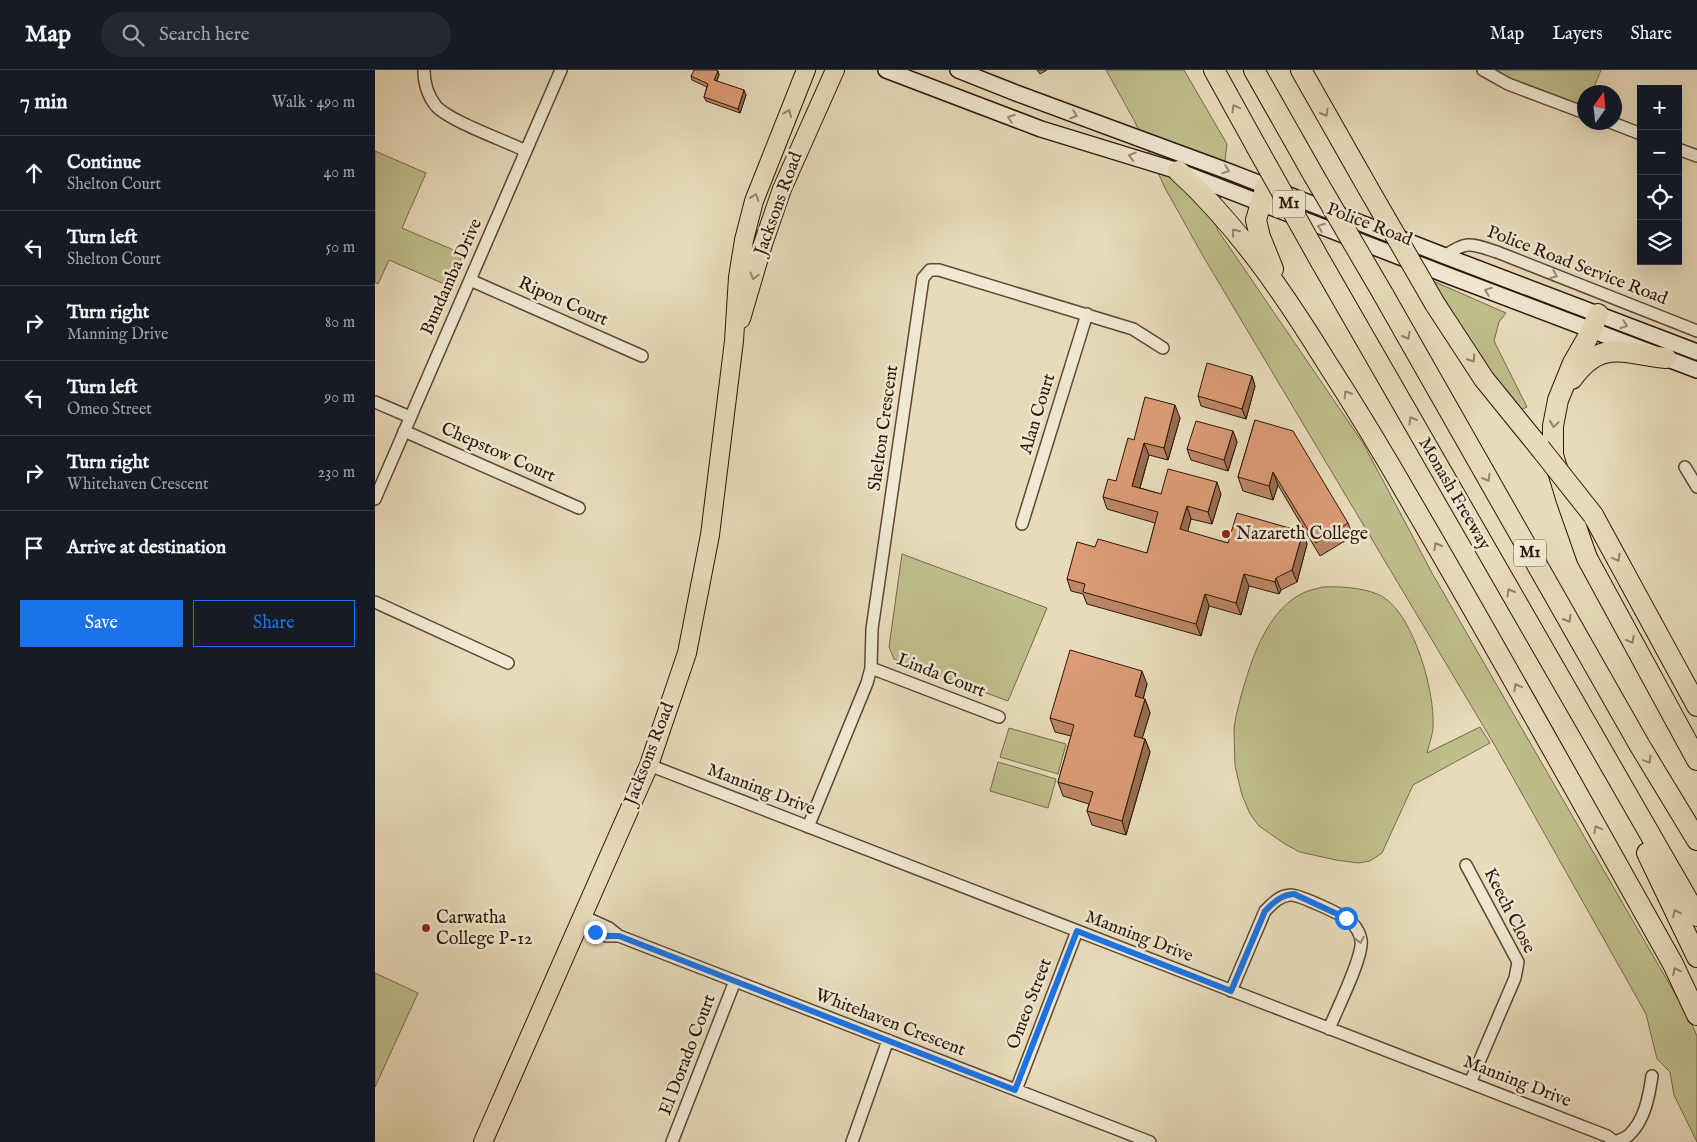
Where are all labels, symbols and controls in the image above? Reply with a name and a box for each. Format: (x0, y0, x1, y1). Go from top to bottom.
search box (101, 12, 451, 57)
text: Map (25, 19, 71, 50)
icon: search (119, 21, 147, 49)
text: Search here (159, 23, 250, 47)
text: Map (1490, 23, 1524, 46)
text: Layers (1552, 23, 1603, 46)
text: Share (1631, 23, 1672, 46)
north arrow (1577, 85, 1622, 130)
map controls (1637, 85, 1682, 265)
button: + (1637, 85, 1682, 130)
text: 7 min (20, 89, 67, 116)
text: Walk · 490 m (272, 93, 355, 113)
one-way arrow (1231, 105, 1241, 114)
one-way arrow (1319, 107, 1329, 116)
one-way arrow (782, 109, 792, 118)
one-way arrow (1069, 109, 1077, 119)
one-way arrow (1007, 114, 1016, 124)
button: − (1637, 130, 1682, 175)
street label: Jacksons Road (749, 149, 808, 261)
text: Continue (67, 151, 141, 175)
one-way arrow (1128, 152, 1136, 162)
icon: ahead (20, 159, 48, 187)
text: 40 m (323, 163, 355, 183)
one-way arrow (1221, 164, 1230, 174)
text: Shelton Court (67, 175, 161, 195)
button: locate (1637, 175, 1682, 220)
road number: M1 (1273, 190, 1305, 218)
one-way arrow (750, 194, 760, 202)
street label: Police Road (1323, 198, 1415, 252)
street label: Bundamba Drive (416, 215, 488, 339)
button: layers (1637, 220, 1682, 265)
street label: Police Road Service Road (1484, 221, 1671, 311)
one-way arrow (1318, 223, 1326, 233)
text: Turn left (67, 226, 138, 250)
one-way arrow (1232, 228, 1241, 238)
icon: left (20, 234, 48, 262)
text: 50 m (326, 238, 355, 258)
text: Shelton Court (67, 250, 161, 270)
one-way arrow (1550, 269, 1558, 279)
one-way arrow (749, 271, 760, 280)
street label: Ripon Court (515, 272, 611, 332)
one-way arrow (1484, 287, 1492, 297)
text: Turn right (67, 301, 149, 325)
icon: right (20, 309, 48, 337)
text: 80 m (325, 313, 355, 333)
one-way arrow (1619, 318, 1628, 329)
text: Manning Drive (67, 325, 168, 345)
one-way arrow (1401, 331, 1411, 340)
one-way arrow (1466, 354, 1475, 363)
street label: Shelton Crescent (864, 364, 904, 492)
street label: Alan Court (1015, 371, 1061, 458)
text: Turn left (67, 376, 138, 400)
icon: left (20, 384, 48, 412)
text: 90 m (324, 388, 355, 408)
one-way arrow (1344, 390, 1353, 399)
text: Omeo Street (67, 400, 152, 420)
one-way arrow (1408, 417, 1418, 426)
street label: Chepstow Court (437, 418, 559, 488)
one-way arrow (1549, 420, 1560, 428)
street label: Monash Freeway (1412, 434, 1496, 555)
text: Turn right (67, 451, 149, 475)
icon: right (20, 459, 48, 487)
text: 230 m (318, 463, 355, 483)
one-way arrow (1481, 472, 1491, 481)
text: Whitehaven Crescent (67, 475, 209, 495)
place label: Nazareth College (1236, 523, 1368, 546)
marker: Nazareth College (1220, 528, 1232, 540)
icon: arrive (20, 534, 48, 562)
text: Arrive at destination (67, 536, 226, 560)
road number: M1 (1514, 539, 1546, 566)
one-way arrow (1434, 542, 1444, 551)
one-way arrow (1610, 553, 1620, 562)
one-way arrow (1506, 588, 1516, 597)
button: Save (20, 600, 183, 647)
button: Share (193, 600, 355, 647)
one-way arrow (1561, 614, 1571, 623)
one-way arrow (1624, 634, 1634, 643)
street label: Linda Court (893, 649, 989, 703)
one-way arrow (1514, 684, 1524, 693)
street label: Jacksons Road (619, 699, 680, 811)
one-way arrow (1642, 755, 1652, 764)
street label: Manning Drive (704, 759, 818, 821)
one-way arrow (1593, 825, 1603, 834)
street label: Keech Close (1478, 864, 1540, 958)
street label: Manning Drive (1082, 906, 1196, 968)
place label: Carwatha College P-12 (436, 907, 532, 951)
route start (1335, 907, 1358, 930)
one-way arrow (1672, 909, 1682, 918)
route end (584, 921, 607, 944)
marker: Carwatha College P-12 (420, 922, 432, 934)
one-way arrow (1354, 935, 1364, 944)
street label: Omeo Street (1002, 955, 1058, 1053)
one-way arrow (1672, 967, 1683, 976)
street label: Whitehaven Crescent (812, 984, 968, 1062)
street label: El Dorado Court (654, 991, 722, 1119)
street label: Manning Drive (1460, 1051, 1574, 1113)

